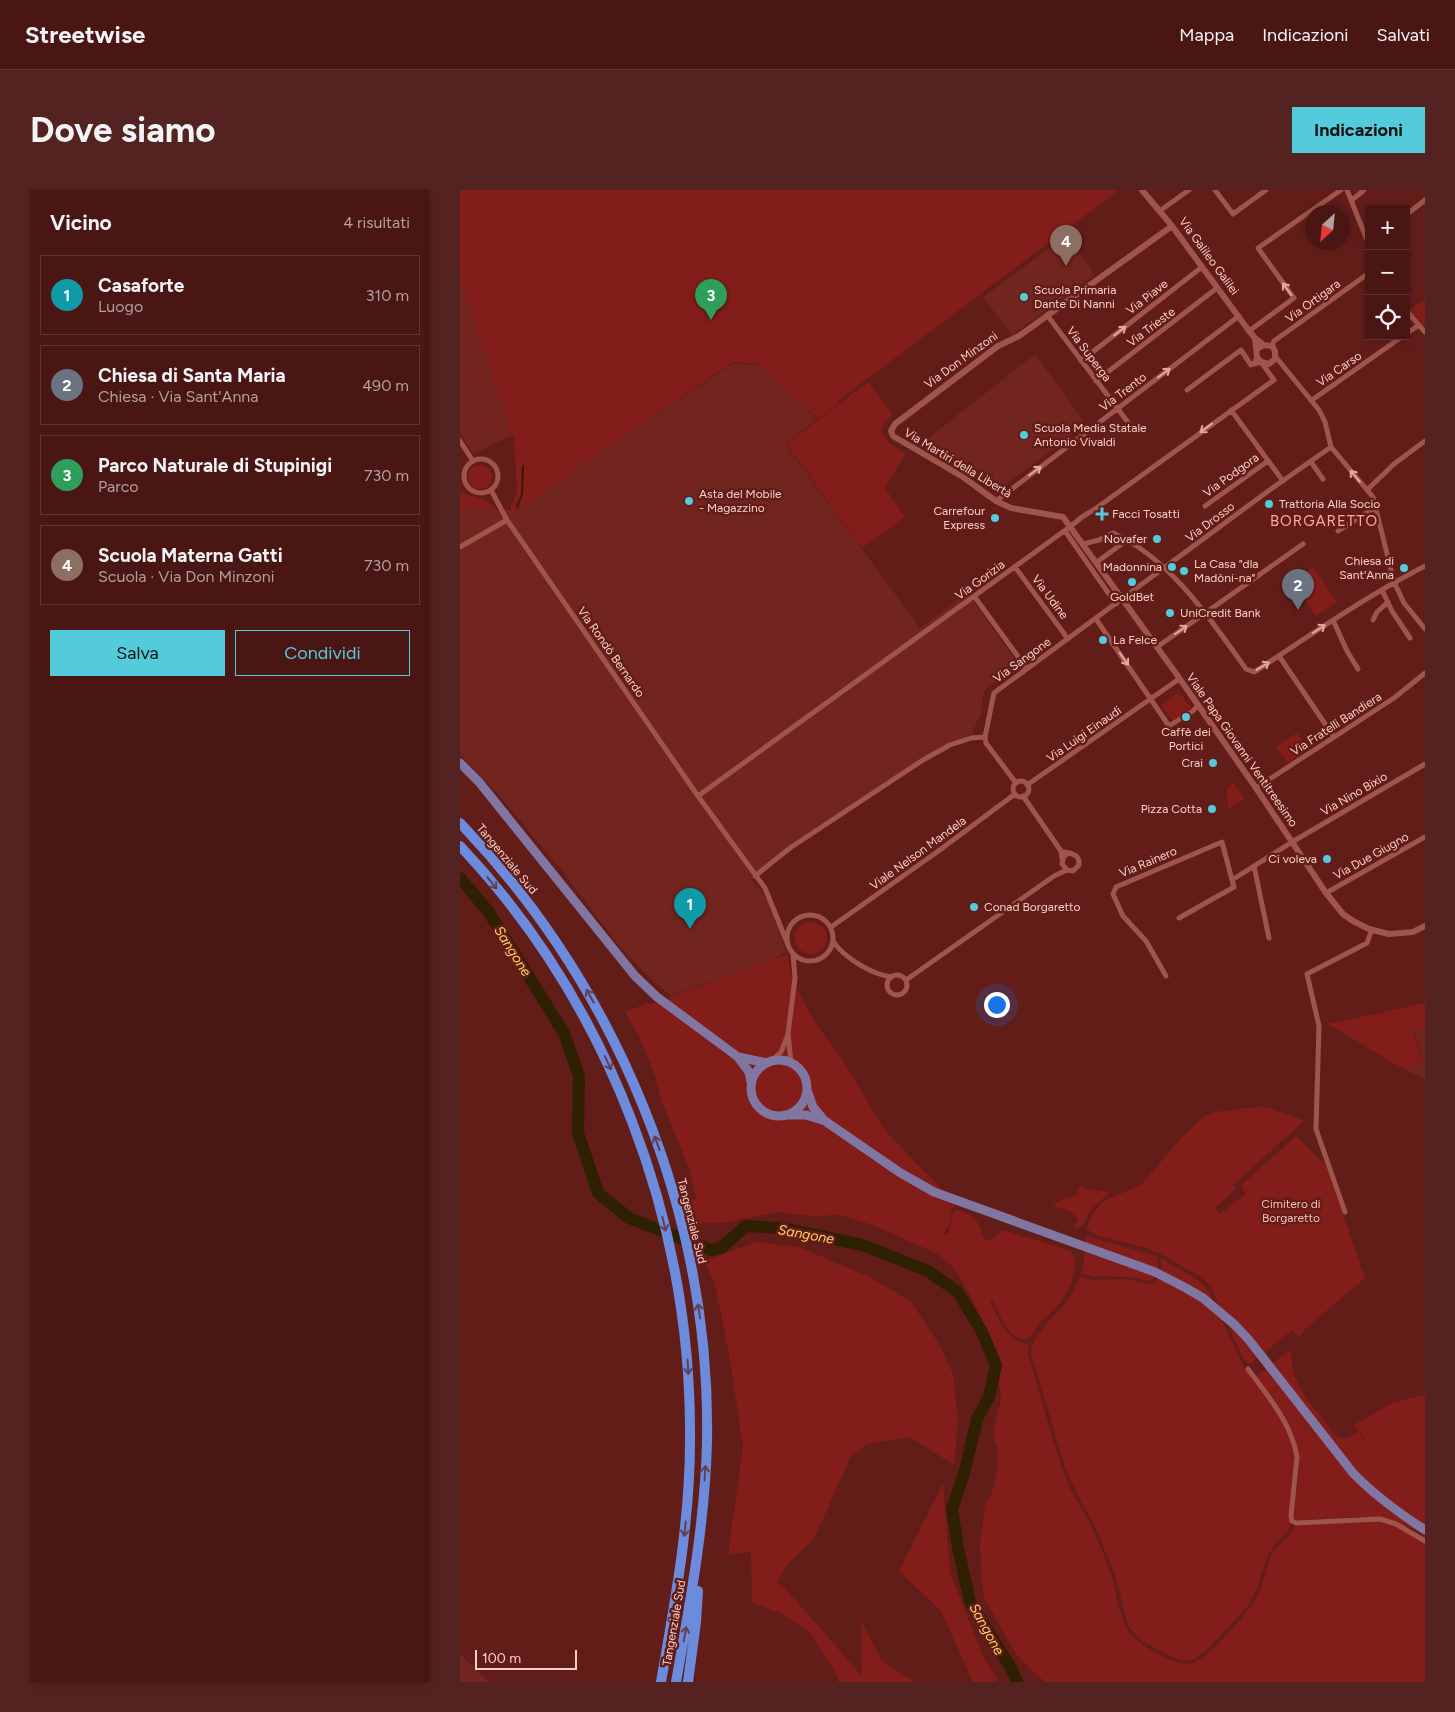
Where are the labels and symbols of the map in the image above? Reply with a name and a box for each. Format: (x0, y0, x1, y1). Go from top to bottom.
north arrow (1305, 205, 1350, 250)
street label: Via Galileo Galilei (1176, 214, 1242, 298)
pin: 4 (1050, 225, 1082, 266)
street label: Via Piave (1124, 276, 1171, 317)
street label: Via Ortigara (1283, 276, 1343, 326)
pin: 3 (695, 279, 727, 320)
one-way arrow (1282, 282, 1292, 296)
place label: Scuola Primaria Dante Di Nanni (1034, 283, 1116, 311)
marker: Scuola Primaria Dante Di Nanni (1018, 291, 1030, 303)
street label: Via Trieste (1124, 304, 1178, 350)
street label: Via Superga (1064, 324, 1114, 384)
one-way arrow (1113, 326, 1126, 337)
street label: Via Don Minzoni (922, 329, 1000, 391)
street label: Via Carso (1314, 348, 1364, 390)
one-way arrow (1157, 368, 1170, 379)
street label: Via Trento (1097, 370, 1149, 414)
place label: Scuola Media Statale Antonio Vivaldi (1034, 421, 1147, 449)
one-way arrow (1200, 423, 1213, 434)
street label: Via Martiri della Libertà (902, 425, 1014, 501)
marker: Scuola Media Statale Antonio Vivaldi (1018, 429, 1030, 441)
street label: Via Podgora (1201, 450, 1261, 500)
one-way arrow (1028, 466, 1041, 477)
one-way arrow (1350, 470, 1361, 483)
place label: Asta del Mobile - Magazzino (699, 487, 782, 515)
marker: Asta del Mobile - Magazzino (683, 495, 695, 507)
place label: Trattoria Alla Socio (1279, 497, 1380, 511)
marker: Trattoria Alla Socio (1263, 498, 1275, 510)
street label: Via Drosso (1183, 499, 1237, 545)
place label: Carrefour Express (933, 504, 985, 532)
place label: Facci Tosatti (1112, 507, 1180, 521)
marker: Facci Tosatti (1096, 508, 1108, 520)
marker: Carrefour Express (989, 512, 1001, 524)
district label: BORGARETTO (1270, 512, 1378, 530)
place label: Novafer (1104, 532, 1147, 546)
marker: Novafer (1151, 533, 1163, 545)
place label: Chiesa di Sant'Anna (1339, 554, 1394, 582)
street label: Via Gorizia (952, 557, 1008, 603)
place label: La Casa "dla Madòni-na" (1194, 557, 1258, 585)
place label: Madonnina (1103, 560, 1162, 574)
marker: Madonnina (1166, 561, 1178, 573)
marker: Chiesa di Sant'Anna (1398, 562, 1410, 574)
marker: La Casa "dla Madòni-na" (1178, 565, 1190, 577)
pin: 2 (1282, 569, 1314, 610)
street label: Via Udine (1029, 572, 1071, 622)
marker: GoldBet (1126, 576, 1138, 588)
place label: GoldBet (1110, 590, 1155, 604)
street label: Via Rondò Bernardo (575, 604, 647, 700)
place label: UniCredit Bank (1180, 606, 1261, 620)
marker: UniCredit Bank (1164, 607, 1176, 619)
one-way arrow (1312, 624, 1326, 634)
one-way arrow (1174, 625, 1188, 635)
place label: La Felce (1113, 633, 1157, 647)
street label: Via Sangone (991, 634, 1054, 686)
marker: La Felce (1097, 634, 1109, 646)
one-way arrow (1119, 652, 1129, 666)
one-way arrow (1255, 661, 1269, 671)
street label: Viale Papa Giovanni Ventitreesimo (1183, 671, 1301, 829)
street label: Via Fratelli Bandiera (1288, 689, 1384, 759)
street label: Via Luigi Einaudi (1044, 703, 1124, 765)
marker: Caffè dei Portici (1180, 711, 1192, 723)
place label: Caffè dei Portici (1161, 725, 1211, 753)
place label: Crai (1181, 756, 1203, 770)
marker: Crai (1207, 757, 1219, 769)
street label: Via Nino Bixio (1318, 769, 1390, 819)
place label: Pizza Cotta (1141, 802, 1202, 816)
marker: Pizza Cotta (1206, 803, 1218, 815)
street label: Viale Nelson Mandela (867, 813, 969, 893)
street label: Tangenziale Sud (474, 821, 540, 897)
street label: Via Due Giugno (1331, 830, 1411, 882)
street label: Via Rainero (1117, 844, 1179, 880)
place label: Ci voleva (1268, 852, 1317, 866)
marker: Ci voleva (1321, 853, 1333, 865)
one-way arrow (486, 876, 497, 889)
pin: 1 (674, 888, 706, 929)
place label: Conad Borgaretto (984, 900, 1081, 914)
marker: Conad Borgaretto (968, 901, 980, 913)
water label: Sangone (490, 923, 535, 980)
one-way arrow (585, 988, 595, 1003)
your location (984, 992, 1010, 1018)
one-way arrow (603, 1055, 613, 1070)
one-way arrow (652, 1136, 661, 1152)
street label: Tangenziale Sud (675, 1177, 709, 1265)
park label: Cimitero di Borgaretto (1261, 1197, 1321, 1225)
one-way arrow (660, 1216, 669, 1232)
water label: Sangone (777, 1221, 836, 1248)
one-way arrow (693, 1303, 703, 1319)
one-way arrow (683, 1358, 693, 1375)
one-way arrow (701, 1465, 710, 1481)
one-way arrow (680, 1521, 689, 1537)
street label: Tangenziale Sud (660, 1579, 688, 1667)
water label: Sangone (965, 1600, 1008, 1658)
one-way arrow (680, 1626, 690, 1642)
scale bar (475, 1647, 578, 1670)

